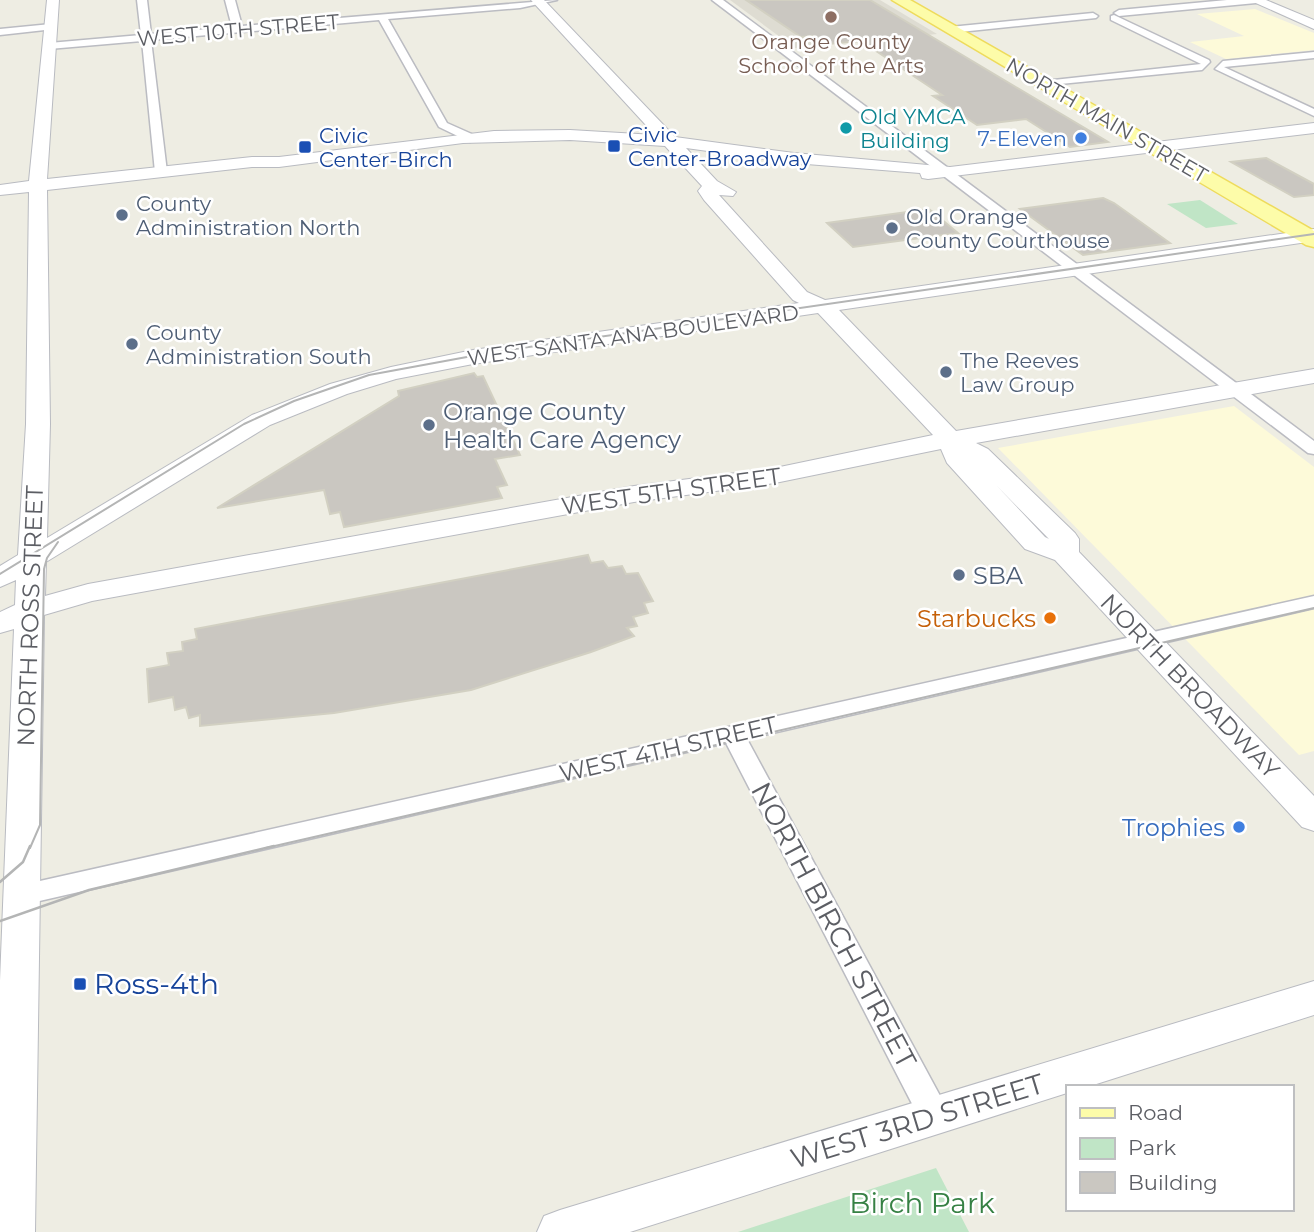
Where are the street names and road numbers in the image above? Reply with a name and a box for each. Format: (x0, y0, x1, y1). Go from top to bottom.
street label: WEST 10TH STREET (136, 9, 340, 51)
street label: NORTH MAIN STREET (1002, 52, 1212, 188)
street label: WEST SANTA ANA BOULEVARD (466, 299, 800, 371)
street label: WEST 5TH STREET (559, 461, 783, 521)
street label: NORTH ROSS STREET (11, 485, 49, 747)
street label: NORTH BROADWAY (1094, 588, 1286, 785)
street label: WEST 4TH STREET (556, 710, 780, 788)
street label: NORTH BIRCH STREET (744, 776, 924, 1074)
street label: WEST 3RD STREET (786, 1066, 1048, 1176)

